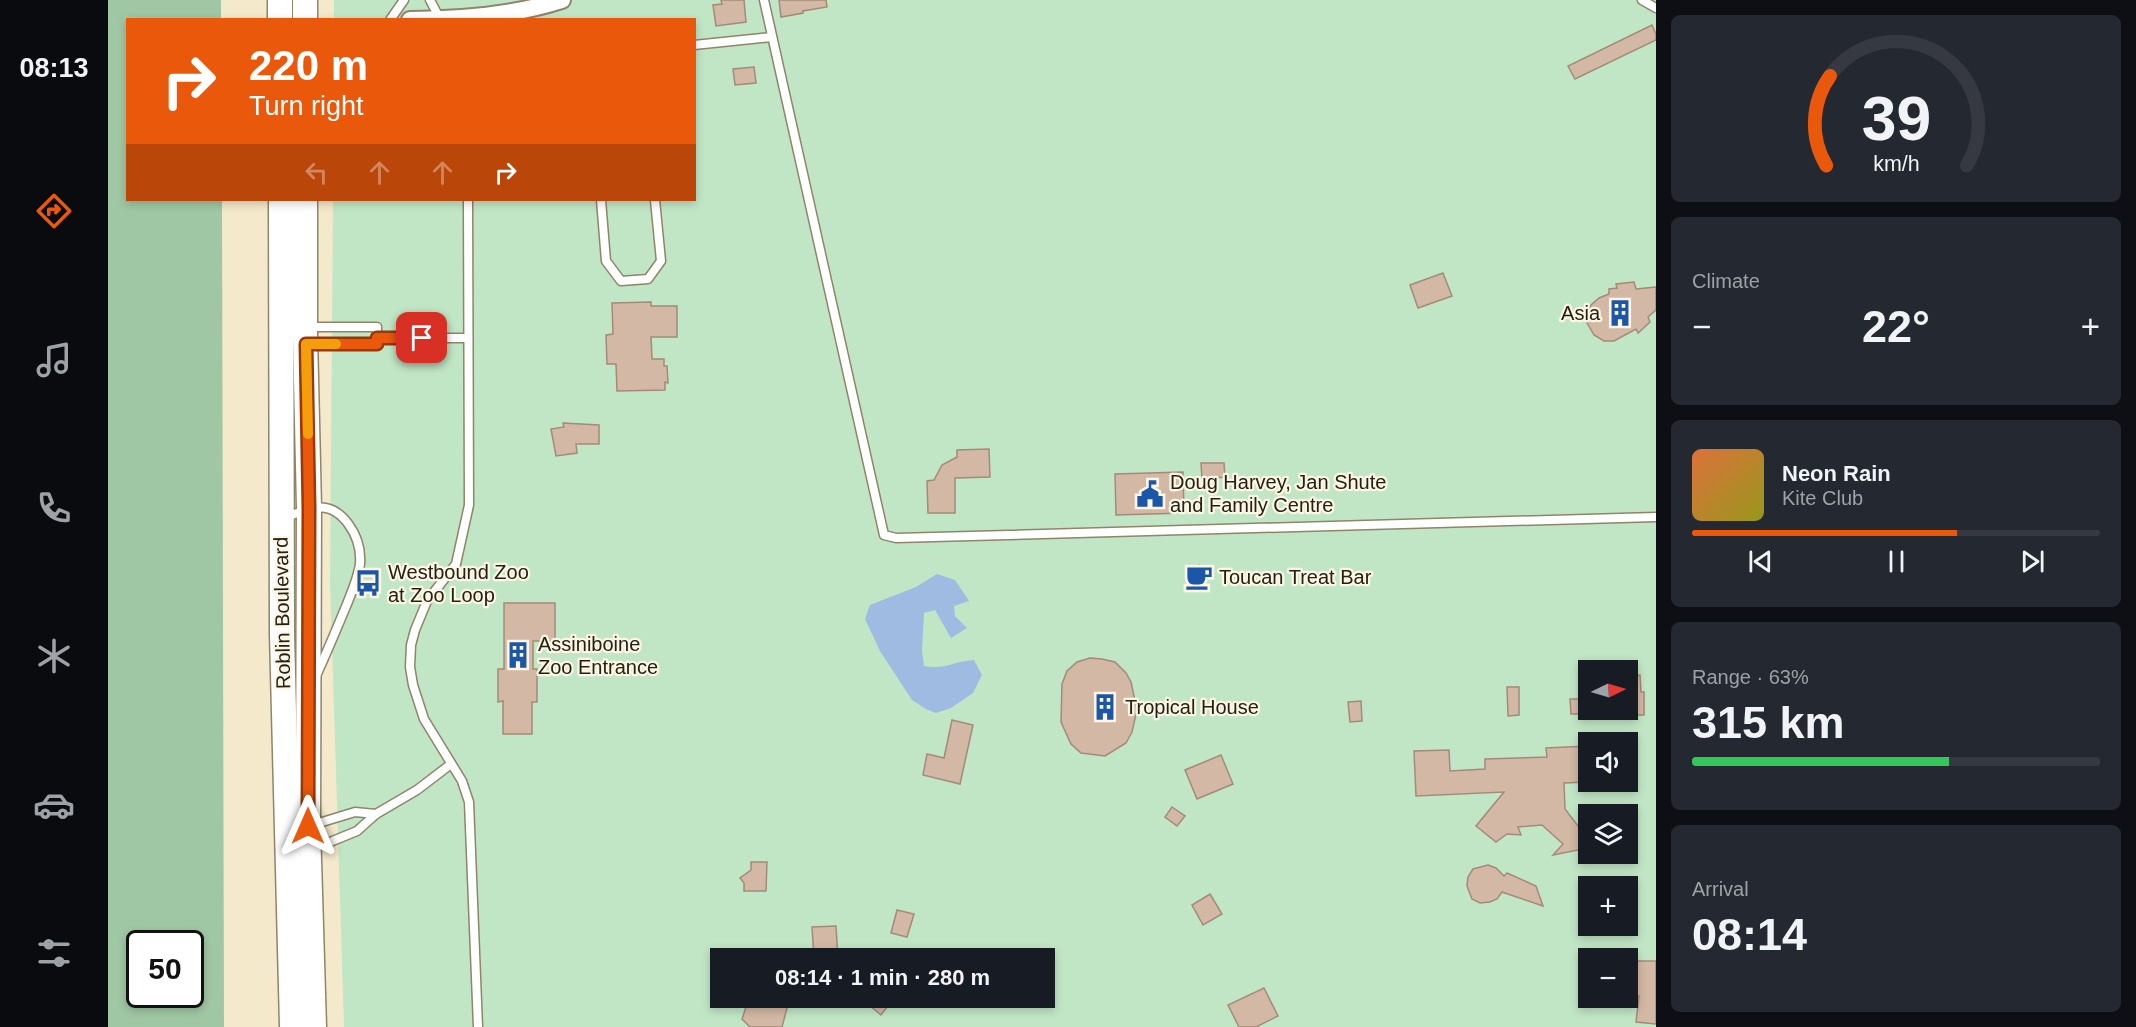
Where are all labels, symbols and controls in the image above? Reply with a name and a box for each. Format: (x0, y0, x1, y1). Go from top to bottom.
icon: right (150, 42, 228, 120)
text: 220 m (249, 42, 368, 89)
text: 08:13 (19, 53, 89, 83)
text: 39 (1861, 84, 1931, 153)
text: Turn right (249, 91, 364, 121)
text: km/h (1873, 152, 1919, 176)
icon: left (300, 156, 333, 189)
icon: ahead (363, 156, 396, 189)
icon: ahead (426, 156, 459, 189)
icon: right (489, 156, 522, 189)
icon: directions (33, 190, 75, 232)
text: Climate (1692, 270, 1760, 292)
building icon: Asia (1605, 298, 1635, 328)
text: 22° (1862, 301, 1930, 352)
place label: Asia (1561, 302, 1601, 324)
text: − (1692, 308, 1711, 345)
text: + (2081, 308, 2100, 345)
pin (396, 312, 447, 363)
icon: arrive (405, 321, 438, 354)
icon: music (33, 339, 75, 381)
text: Neon Rain (1782, 461, 1891, 486)
place label: Doug Harvey, Jan Shute and Family Centre (1170, 471, 1386, 516)
public building icon: Doug Harvey, Jan Shute and Family Centre (1135, 479, 1165, 509)
icon: phone (33, 487, 75, 529)
text: Kite Club (1782, 487, 1863, 509)
street label: Roblin Boulevard (270, 537, 294, 689)
icon: previous (1744, 545, 1777, 578)
icon: pause (1880, 545, 1913, 578)
icon: next (2016, 545, 2049, 578)
place label: Westbound Zoo at Zoo Loop (388, 561, 529, 606)
cafe icon: Toucan Treat Bar (1184, 562, 1214, 592)
place label: Toucan Treat Bar (1219, 566, 1372, 588)
bus stop icon: Westbound Zoo at Zoo Loop (353, 568, 383, 598)
place label: Assiniboine Zoo Entrance (538, 633, 658, 678)
icon: climate (33, 635, 75, 677)
building icon: Assiniboine Zoo Entrance (503, 640, 533, 670)
north arrow (1578, 660, 1638, 720)
map controls (1578, 660, 1638, 1008)
text: Range · 63% (1692, 666, 1809, 688)
building icon: Tropical House (1090, 692, 1120, 722)
place label: Tropical House (1125, 696, 1259, 718)
text: 315 km (1692, 697, 1845, 748)
button: sound (1578, 732, 1638, 792)
icon: car (33, 784, 75, 826)
position arrow (276, 794, 340, 858)
button: layers (1578, 804, 1638, 864)
button: + (1578, 876, 1638, 936)
text: Arrival (1692, 878, 1749, 900)
text: 08:14 (1692, 909, 1807, 960)
speed limit sign: 50 (126, 930, 204, 1008)
icon: filters (33, 932, 75, 974)
button: − (1578, 948, 1638, 1008)
text: 08:14 · 1 min · 280 m (775, 965, 990, 990)

